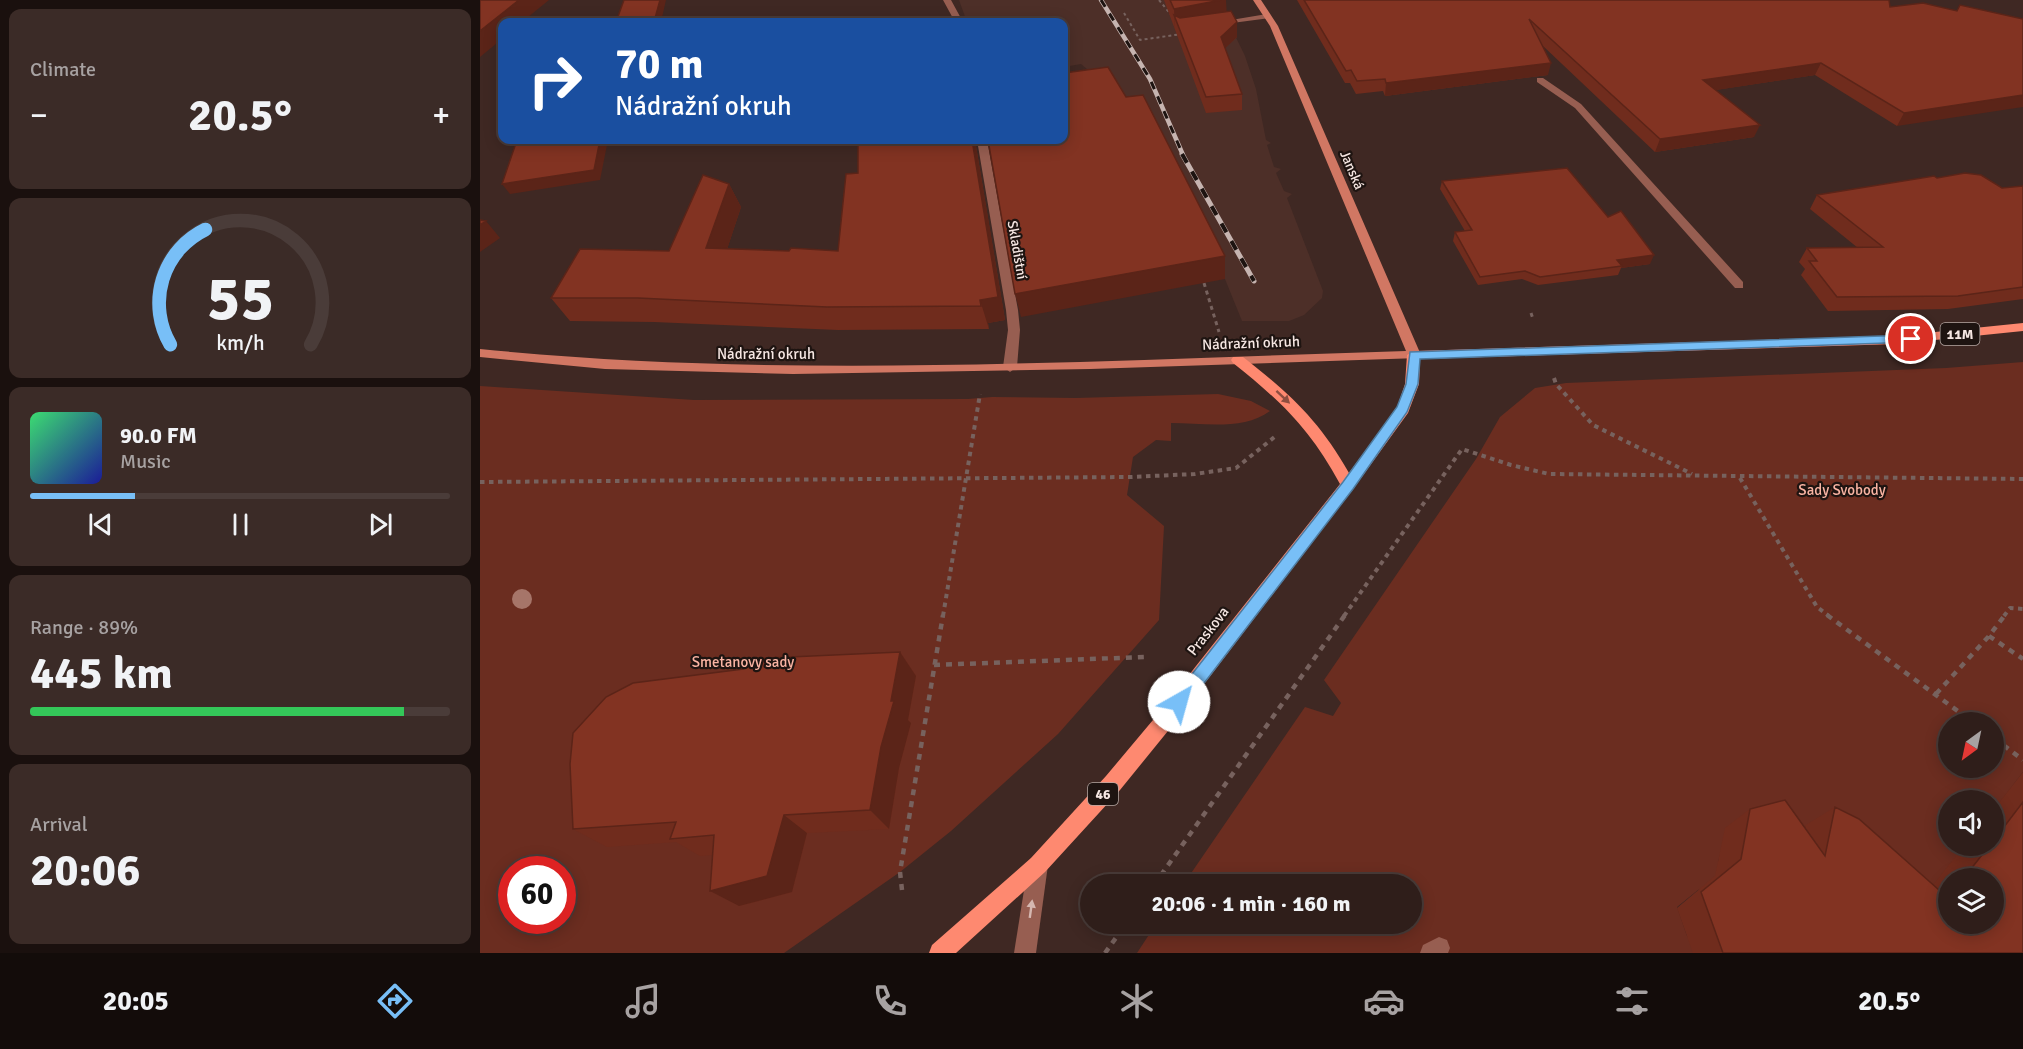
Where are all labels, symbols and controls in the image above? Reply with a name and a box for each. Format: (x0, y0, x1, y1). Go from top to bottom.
text: 70 m (615, 39, 704, 90)
icon: right (516, 42, 594, 120)
text: Climate (30, 57, 96, 82)
text: 20.5° (188, 88, 292, 143)
text: Nádražní okruh (615, 90, 792, 123)
text: − (30, 95, 48, 136)
text: + (432, 95, 450, 136)
street label: Janská (1336, 148, 1368, 192)
street label: Skladištní (1003, 219, 1031, 281)
text: 55 (206, 260, 274, 337)
pin (1885, 313, 1936, 364)
icon: arrive (1894, 322, 1927, 355)
road number: 11M (1940, 323, 1980, 345)
text: km/h (216, 330, 264, 356)
street label: Nádražní okruh (1202, 332, 1300, 354)
street label: Nádražní okruh (717, 345, 815, 363)
one-way arrow (1276, 390, 1290, 404)
text: 90.0 FM (120, 422, 197, 449)
text: Music (120, 449, 171, 474)
park label: Sady Svobody (1798, 481, 1886, 499)
icon: previous (84, 508, 117, 541)
icon: pause (224, 508, 257, 541)
icon: next (364, 508, 397, 541)
street label: Praskova (1183, 603, 1233, 659)
text: Range · 89% (30, 615, 138, 640)
text: 445 km (30, 646, 173, 701)
park label: Smetanovy sady (692, 653, 794, 671)
position arrow (1147, 670, 1211, 734)
north arrow (1938, 712, 2004, 778)
map controls (1938, 712, 2004, 934)
road number: 46 (1088, 783, 1118, 805)
button: sound (1938, 790, 2004, 856)
text: Arrival (30, 812, 88, 837)
text: 20:06 (30, 843, 140, 898)
speed limit sign: 60 (498, 856, 576, 934)
button: layers (1938, 868, 2004, 934)
text: 20:06 · 1 min · 160 m (1151, 890, 1351, 917)
one-way arrow (1027, 899, 1036, 918)
icon: directions (374, 980, 416, 1022)
icon: music (622, 980, 664, 1022)
icon: phone (869, 980, 911, 1022)
icon: climate (1116, 980, 1158, 1022)
icon: car (1363, 980, 1405, 1022)
icon: filters (1611, 980, 1653, 1022)
text: 20:05 (103, 985, 169, 1018)
text: 20.5° (1858, 985, 1920, 1018)

